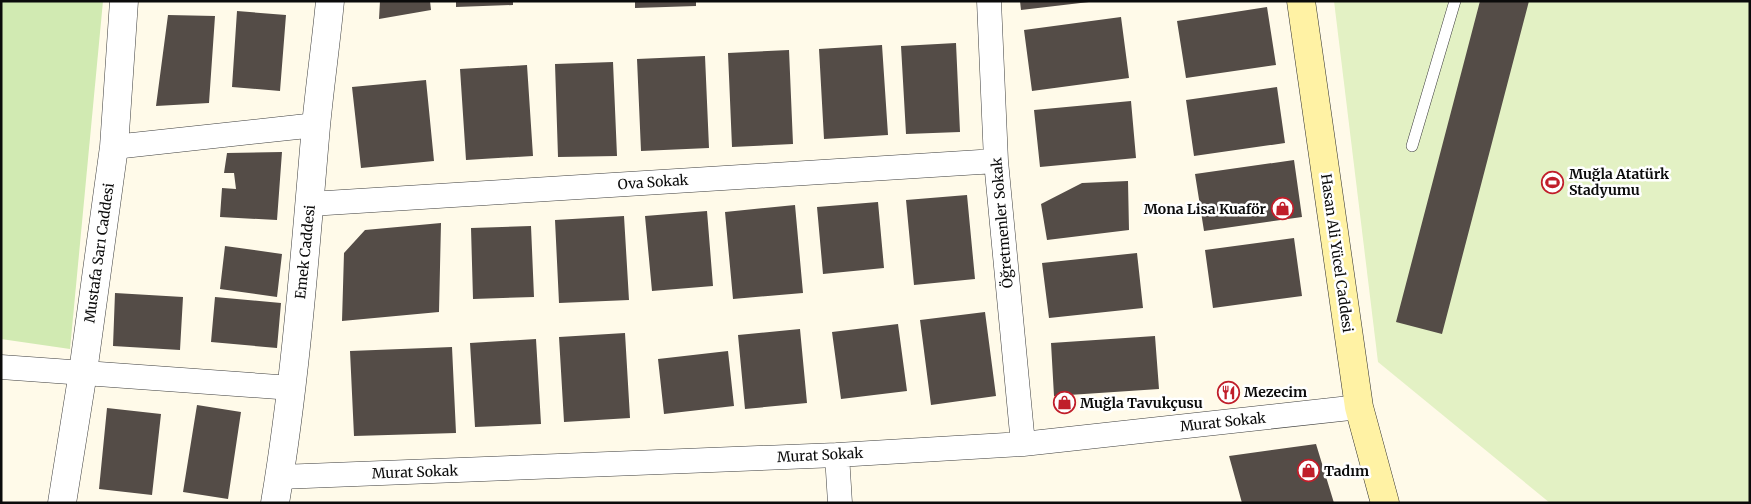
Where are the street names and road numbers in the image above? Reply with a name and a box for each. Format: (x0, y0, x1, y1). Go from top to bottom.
street label: Öğretmenler Sokak (987, 157, 1017, 289)
street label: Ova Sokak (617, 171, 689, 193)
street label: Hasan Ali Yücel Caddesi (1317, 173, 1357, 334)
street label: Mustafa Sarı Caddesi (80, 181, 118, 324)
street label: Emek Caddesi (291, 203, 319, 300)
street label: Murat Sokak (1179, 409, 1267, 435)
street label: Murat Sokak (776, 444, 864, 466)
street label: Murat Sokak (372, 461, 459, 482)

